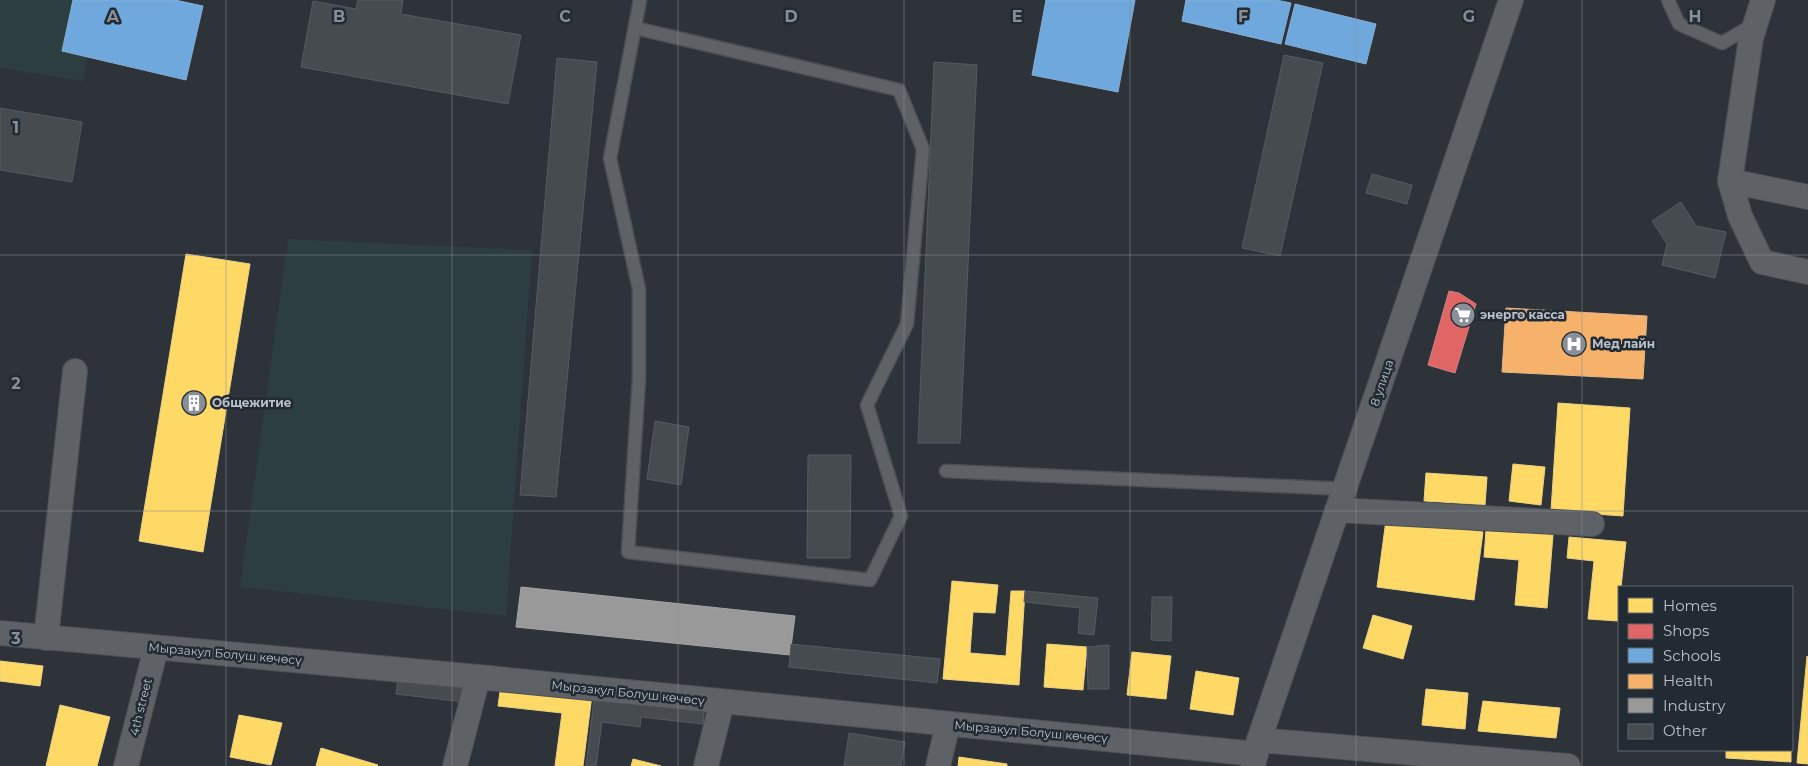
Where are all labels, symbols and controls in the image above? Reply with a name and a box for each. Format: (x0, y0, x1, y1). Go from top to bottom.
text: A (106, 7, 120, 26)
text: B (333, 7, 345, 26)
text: C (559, 7, 571, 26)
text: D (784, 7, 798, 26)
text: E (1012, 7, 1022, 26)
text: F (1238, 7, 1248, 26)
text: G (1463, 7, 1475, 26)
text: H (1689, 7, 1701, 26)
text: 1 (13, 118, 19, 137)
supermarket icon: энерго касса (1450, 302, 1476, 328)
place label: энерго касса (1480, 307, 1565, 322)
hospital icon: Мед лайн (1561, 331, 1587, 357)
place label: Мед лайн (1592, 336, 1655, 351)
street label: 8 улица (1367, 358, 1396, 408)
text: 2 (11, 374, 21, 393)
building icon: Общежитие (181, 390, 207, 416)
place label: Общежитие (212, 395, 292, 410)
legend (1618, 586, 1793, 751)
text: Homes (1663, 596, 1717, 615)
text: Shops (1663, 621, 1709, 640)
text: 3 (10, 629, 21, 648)
street label: Мырзакул Болуш көчөсү (148, 639, 303, 668)
text: Schools (1663, 646, 1721, 665)
text: Health (1663, 671, 1713, 690)
street label: 4th street (126, 676, 155, 737)
street label: Мырзакул Болуш көчөсү (551, 677, 706, 708)
text: Industry (1663, 696, 1726, 715)
street label: Мырзакул Болуш көчөсү (954, 717, 1109, 746)
text: Other (1663, 721, 1707, 740)

